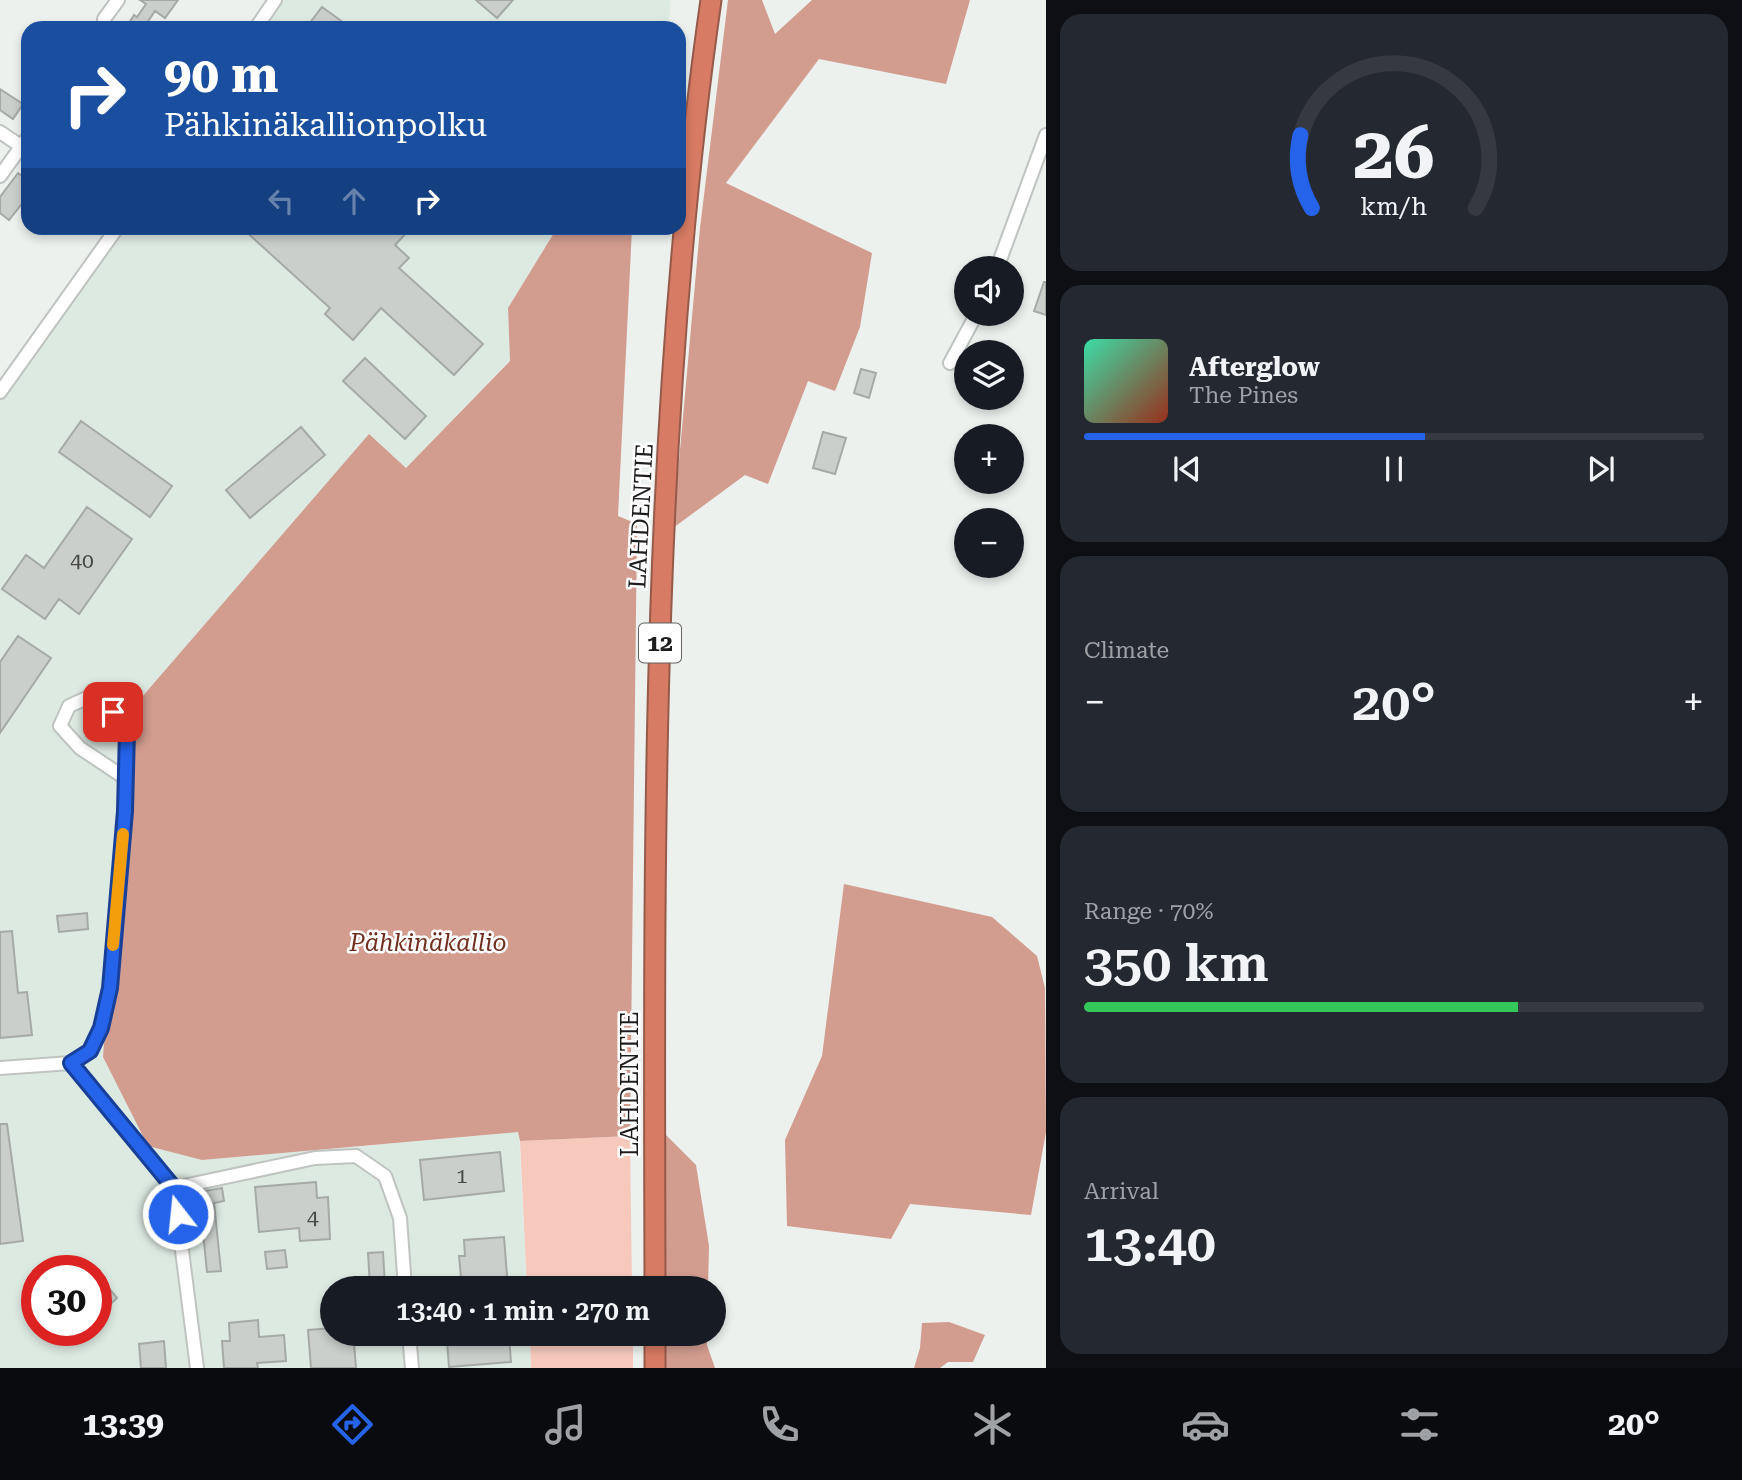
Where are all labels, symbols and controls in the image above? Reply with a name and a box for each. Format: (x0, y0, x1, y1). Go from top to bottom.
text: 90 m (164, 47, 279, 104)
icon: right (49, 49, 140, 140)
text: Pähkinäkallionpolku (164, 106, 487, 144)
text: 26 (1353, 112, 1435, 197)
icon: left (262, 182, 300, 220)
icon: ahead (335, 182, 373, 220)
icon: right (408, 182, 446, 220)
text: km/h (1361, 192, 1427, 221)
map controls (954, 256, 1024, 578)
button: sound (954, 256, 1024, 326)
button: layers (954, 340, 1024, 410)
text: Afterglow (1189, 352, 1320, 382)
text: The Pines (1189, 382, 1298, 409)
button: + (954, 424, 1024, 494)
street label: LAHDENTIE (623, 443, 659, 589)
icon: previous (1168, 450, 1206, 488)
icon: pause (1375, 450, 1413, 488)
icon: next (1582, 450, 1620, 488)
button: − (954, 508, 1024, 578)
house number: 40 (70, 549, 94, 573)
road number: 12 (639, 624, 681, 663)
text: Climate (1084, 637, 1169, 664)
text: 20° (1352, 672, 1436, 733)
text: − (1084, 680, 1105, 724)
text: + (1683, 680, 1704, 724)
pin (83, 682, 143, 742)
icon: arrive (94, 693, 132, 731)
text: Range · 70% (1084, 898, 1213, 925)
park label: Pähkinäkallio (349, 929, 506, 957)
text: 350 km (1084, 933, 1269, 994)
street label: LAHDENTIE (616, 1011, 644, 1157)
house number: 1 (456, 1164, 468, 1188)
position arrow (141, 1177, 215, 1251)
text: Arrival (1084, 1178, 1159, 1205)
house number: 4 (307, 1206, 319, 1230)
text: 13:40 (1084, 1213, 1216, 1274)
speed limit sign: 30 (21, 1255, 112, 1346)
text: 13:40 · 1 min · 270 m (396, 1296, 650, 1326)
icon: directions (328, 1400, 377, 1449)
icon: music (541, 1400, 590, 1449)
icon: phone (755, 1400, 804, 1449)
icon: climate (968, 1400, 1017, 1449)
icon: car (1181, 1400, 1230, 1449)
icon: filters (1395, 1400, 1444, 1449)
text: 13:39 (82, 1405, 164, 1443)
text: 20° (1608, 1405, 1660, 1443)

